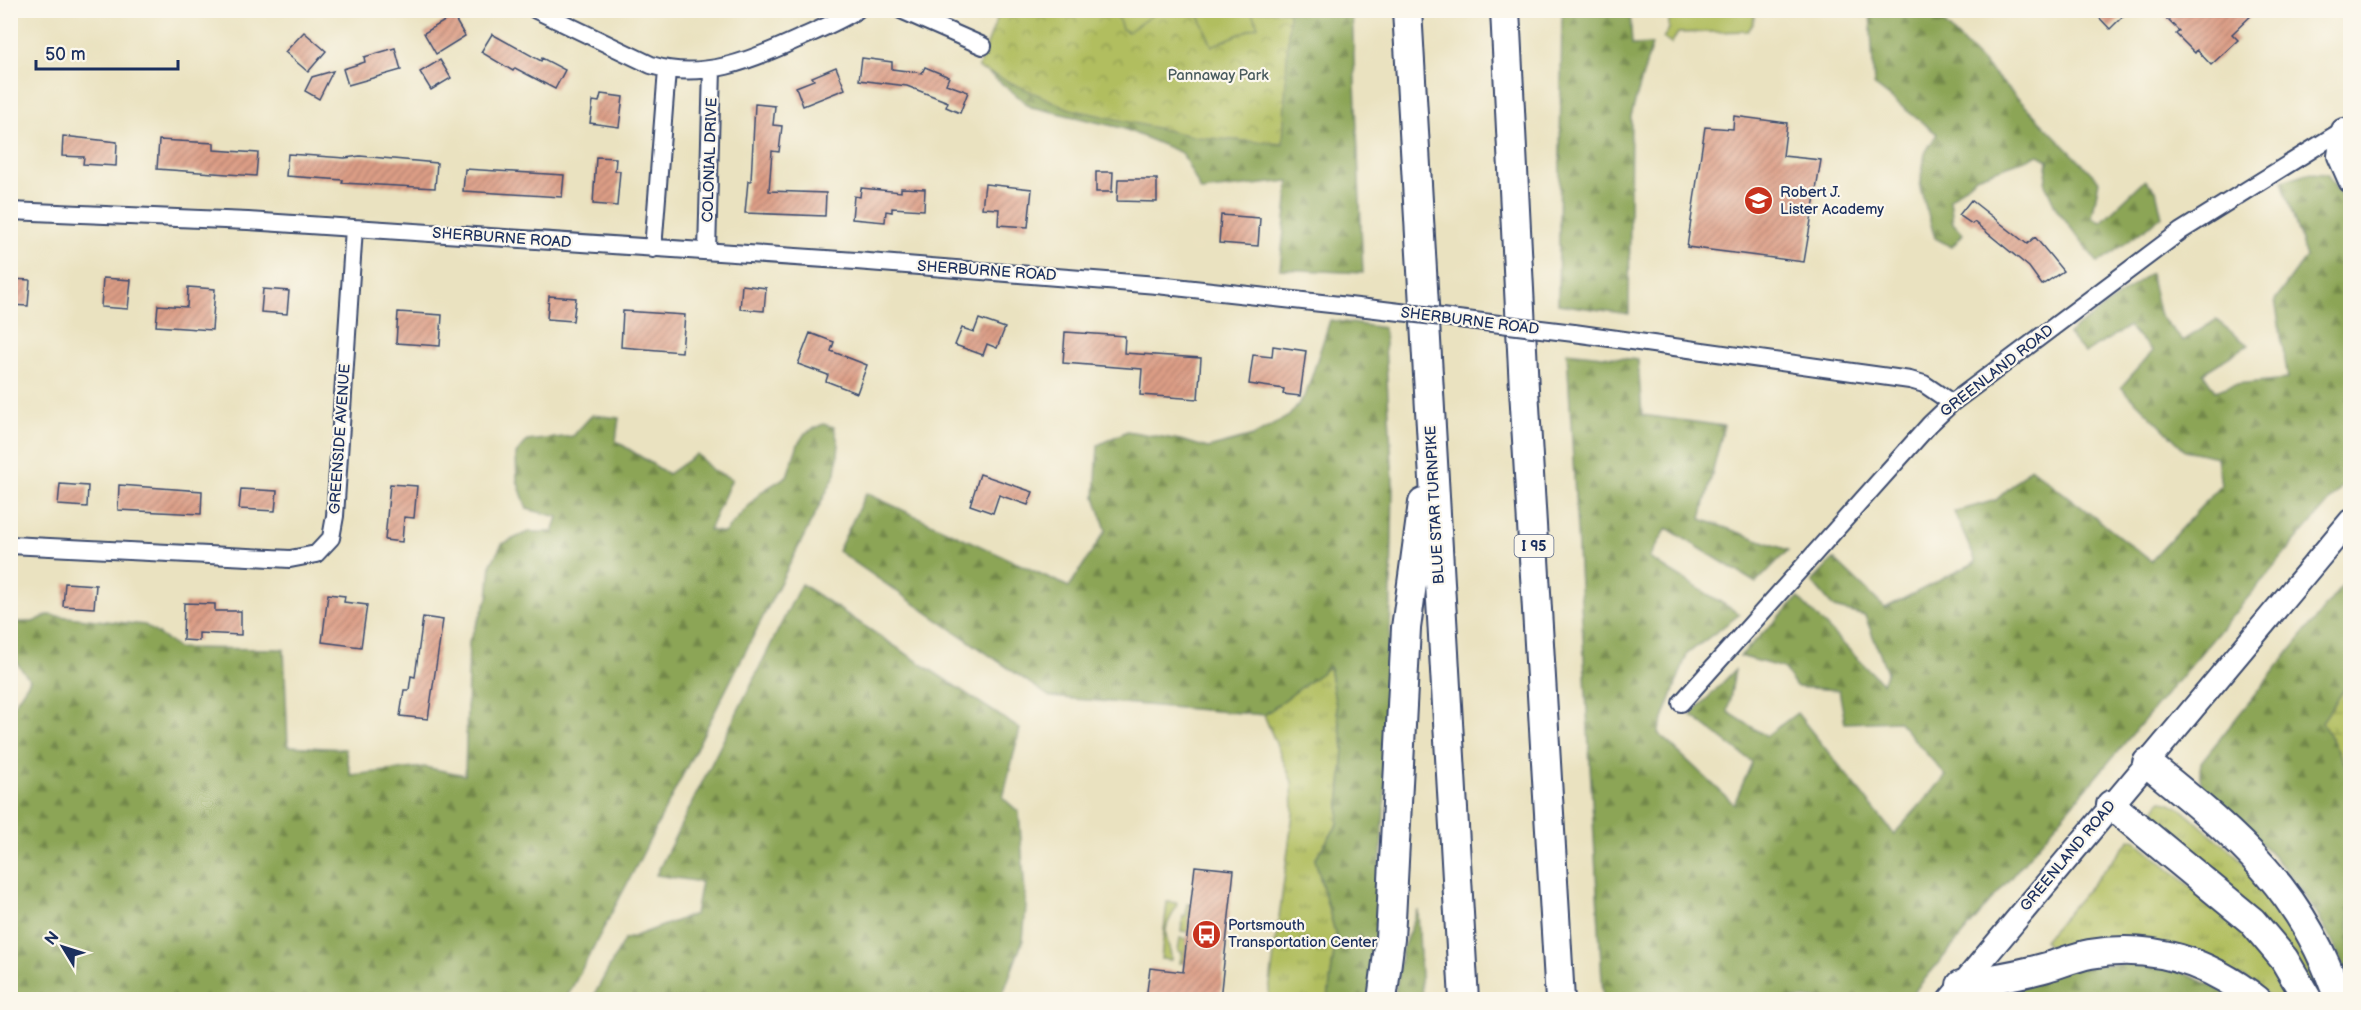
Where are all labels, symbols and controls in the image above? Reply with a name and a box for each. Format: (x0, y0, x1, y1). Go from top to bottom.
scale bar (36, 33, 178, 71)
text: 50 m (45, 44, 86, 65)
park label: Pannaway Park (1167, 66, 1269, 85)
street label: COLONIAL DRIVE (698, 97, 722, 223)
place label: Robert J. Lister Academy (1780, 183, 1884, 219)
school or university icon: Robert J. Lister Academy (1743, 185, 1775, 217)
street label: SHERBURNE ROAD (432, 224, 572, 252)
street label: SHERBURNE ROAD (917, 257, 1057, 285)
street label: SHERBURNE ROAD (1400, 303, 1540, 339)
street label: GREENLAND ROAD (1936, 321, 2058, 421)
street label: GREENSIDE AVENUE (325, 363, 355, 515)
street label: BLUE STAR TURNPIKE (1421, 425, 1449, 585)
road number: I 95 (1514, 535, 1553, 557)
street label: GREENLAND ROAD (2016, 797, 2120, 915)
place label: Portsmouth Transportation Center (1228, 916, 1377, 952)
north arrow (33, 917, 93, 977)
bus stop icon: Portsmouth Transportation Center (1191, 918, 1223, 950)
text: N (41, 928, 64, 949)

